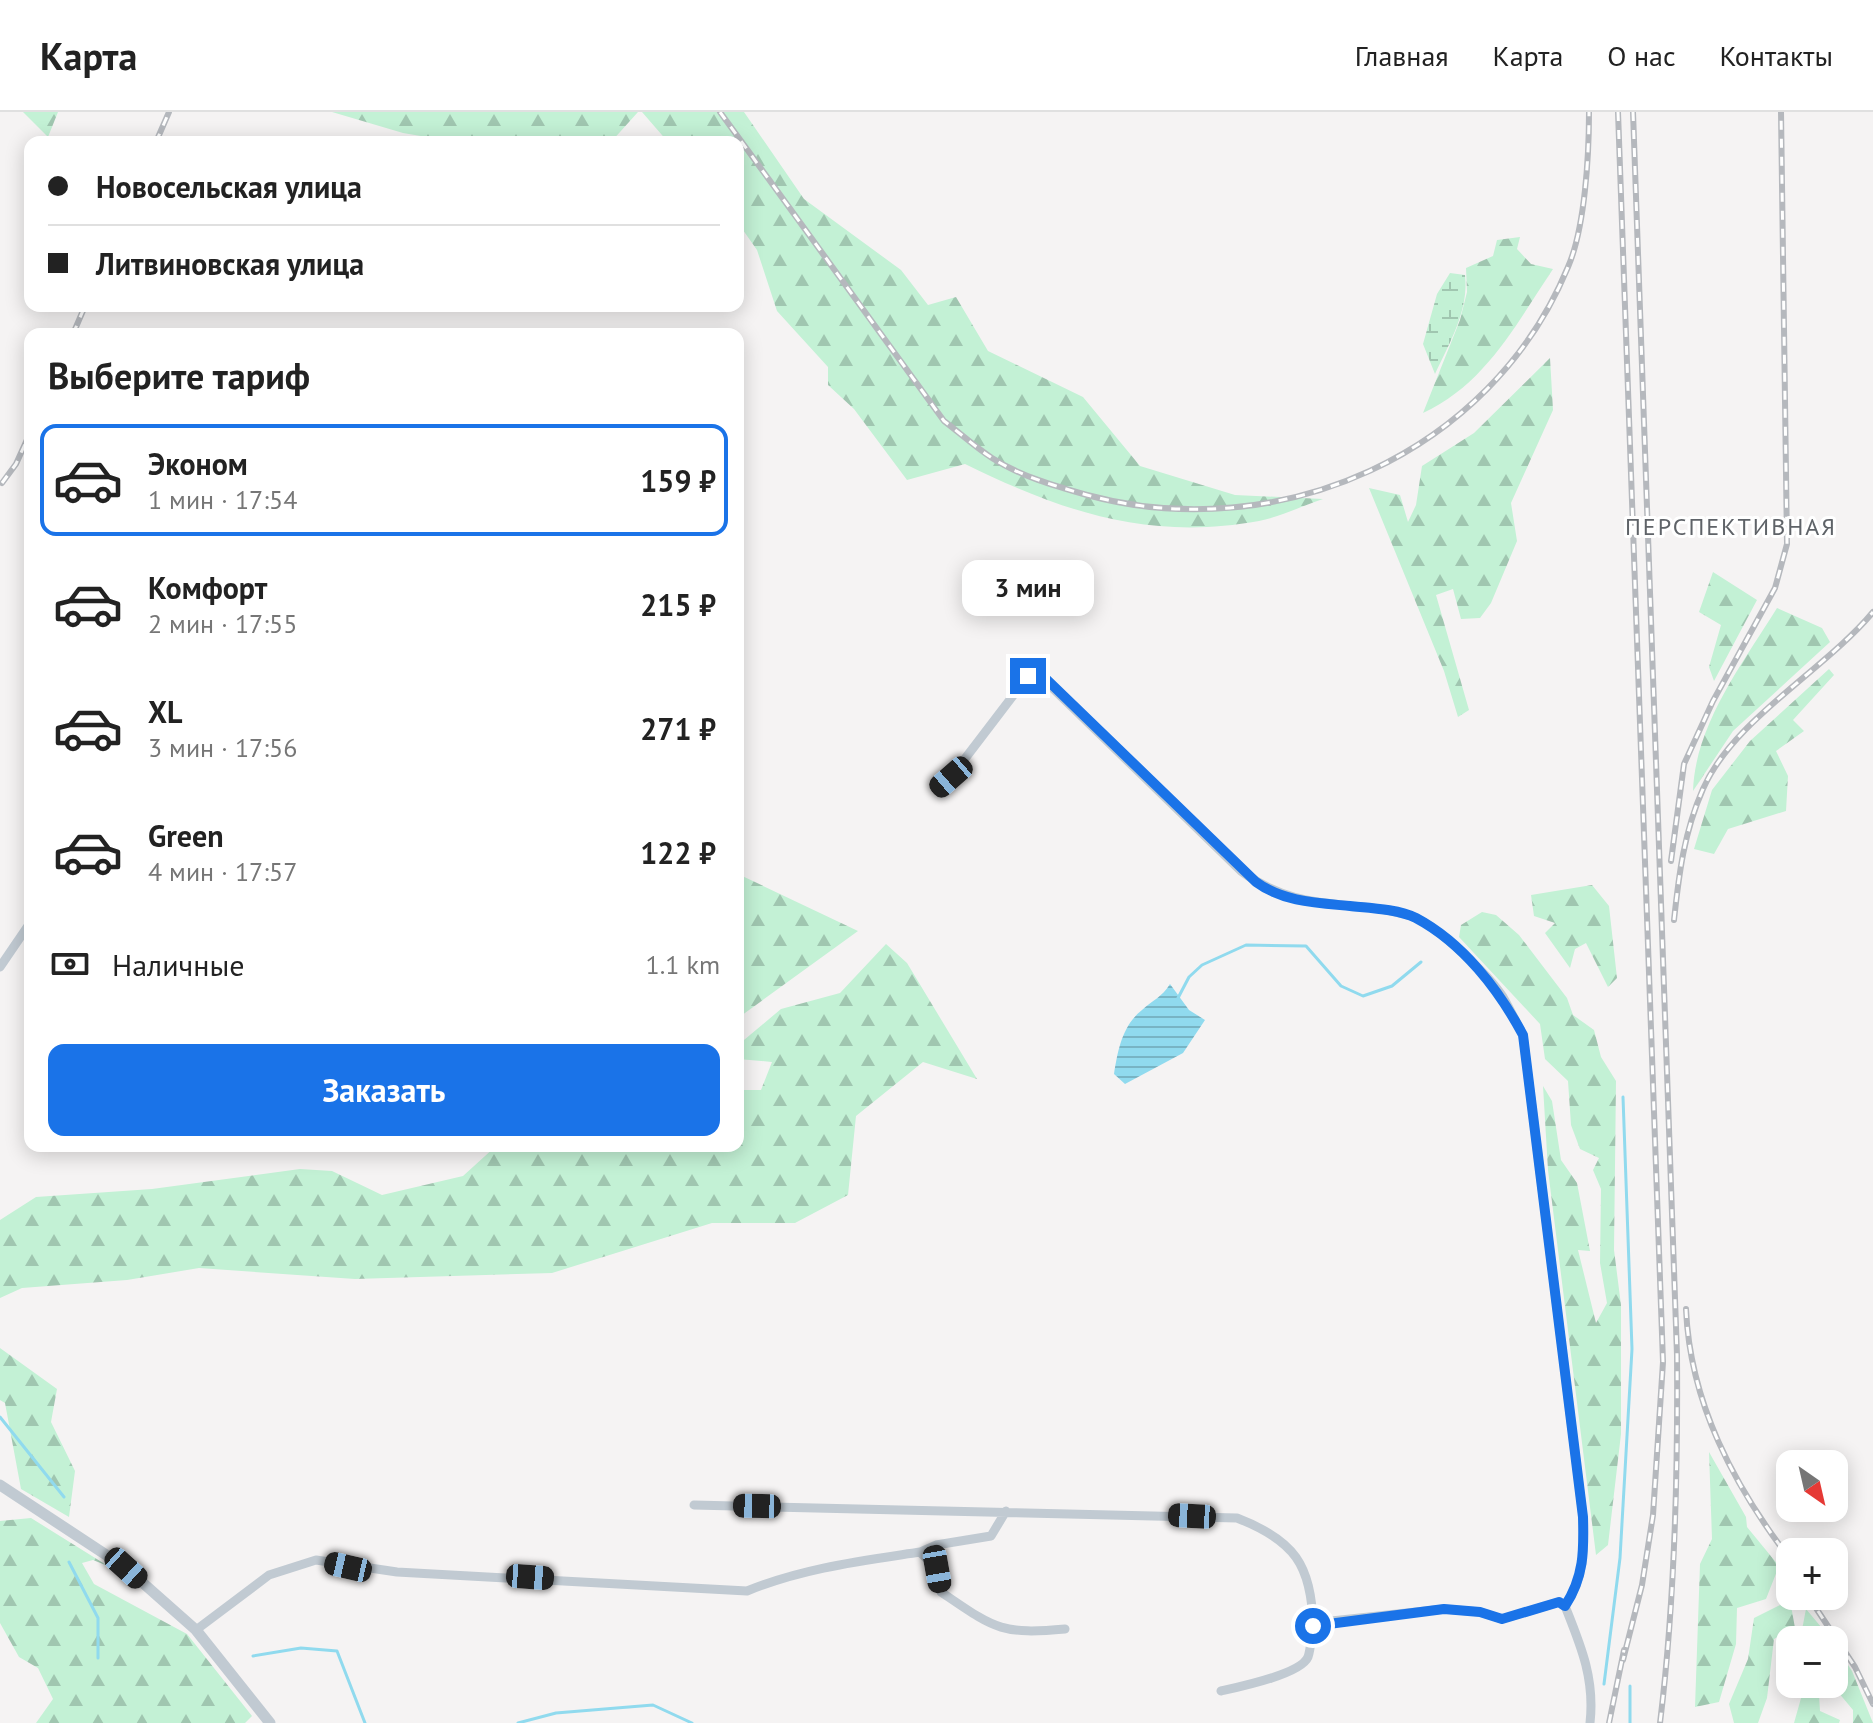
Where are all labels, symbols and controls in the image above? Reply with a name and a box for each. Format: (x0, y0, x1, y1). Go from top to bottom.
text: Карта (40, 31, 137, 80)
text: Главная (1355, 37, 1449, 74)
text: Карта (1493, 37, 1563, 74)
text: О нас (1607, 37, 1676, 74)
text: Контакты (1720, 37, 1833, 74)
text: Новосельская улица (96, 167, 362, 206)
text: Литвиновская улица (96, 244, 364, 283)
text: Выберите тариф (48, 352, 310, 399)
icon: car (52, 444, 124, 516)
text: Эконом (148, 444, 248, 483)
text: 159 ₽ (640, 461, 716, 500)
text: 1 мин · 17:54 (148, 483, 297, 516)
district label: ПЕРСПЕКТИВНАЯ (1625, 511, 1837, 542)
callout: 3 мин (962, 560, 1094, 616)
icon: car (52, 568, 124, 640)
text: Комфорт (148, 568, 267, 607)
text: 3 мин (995, 571, 1061, 604)
text: 215 ₽ (640, 585, 716, 624)
text: 2 мин · 17:55 (148, 607, 297, 640)
route end (1010, 658, 1046, 694)
icon: car (52, 692, 124, 764)
text: XL (148, 692, 182, 731)
text: 271 ₽ (640, 709, 716, 748)
text: 3 мин · 17:56 (148, 731, 297, 764)
car (925, 752, 977, 802)
icon: car (52, 816, 124, 888)
text: Green (148, 816, 223, 855)
text: 122 ₽ (640, 833, 716, 872)
text: 4 мин · 17:57 (148, 855, 297, 888)
icon: cash (48, 942, 92, 986)
text: Наличные (112, 945, 244, 984)
text: 1.1 km (646, 948, 720, 981)
button: Заказать (48, 1044, 720, 1136)
north arrow (1776, 1450, 1848, 1522)
map controls (1776, 1450, 1848, 1698)
car (733, 1494, 781, 1518)
car (1167, 1503, 1217, 1529)
button: + (1776, 1538, 1848, 1610)
car (100, 1543, 152, 1593)
car (921, 1543, 953, 1595)
car (322, 1550, 374, 1584)
car (505, 1563, 555, 1591)
route start (1295, 1608, 1331, 1644)
button: − (1776, 1626, 1848, 1698)

